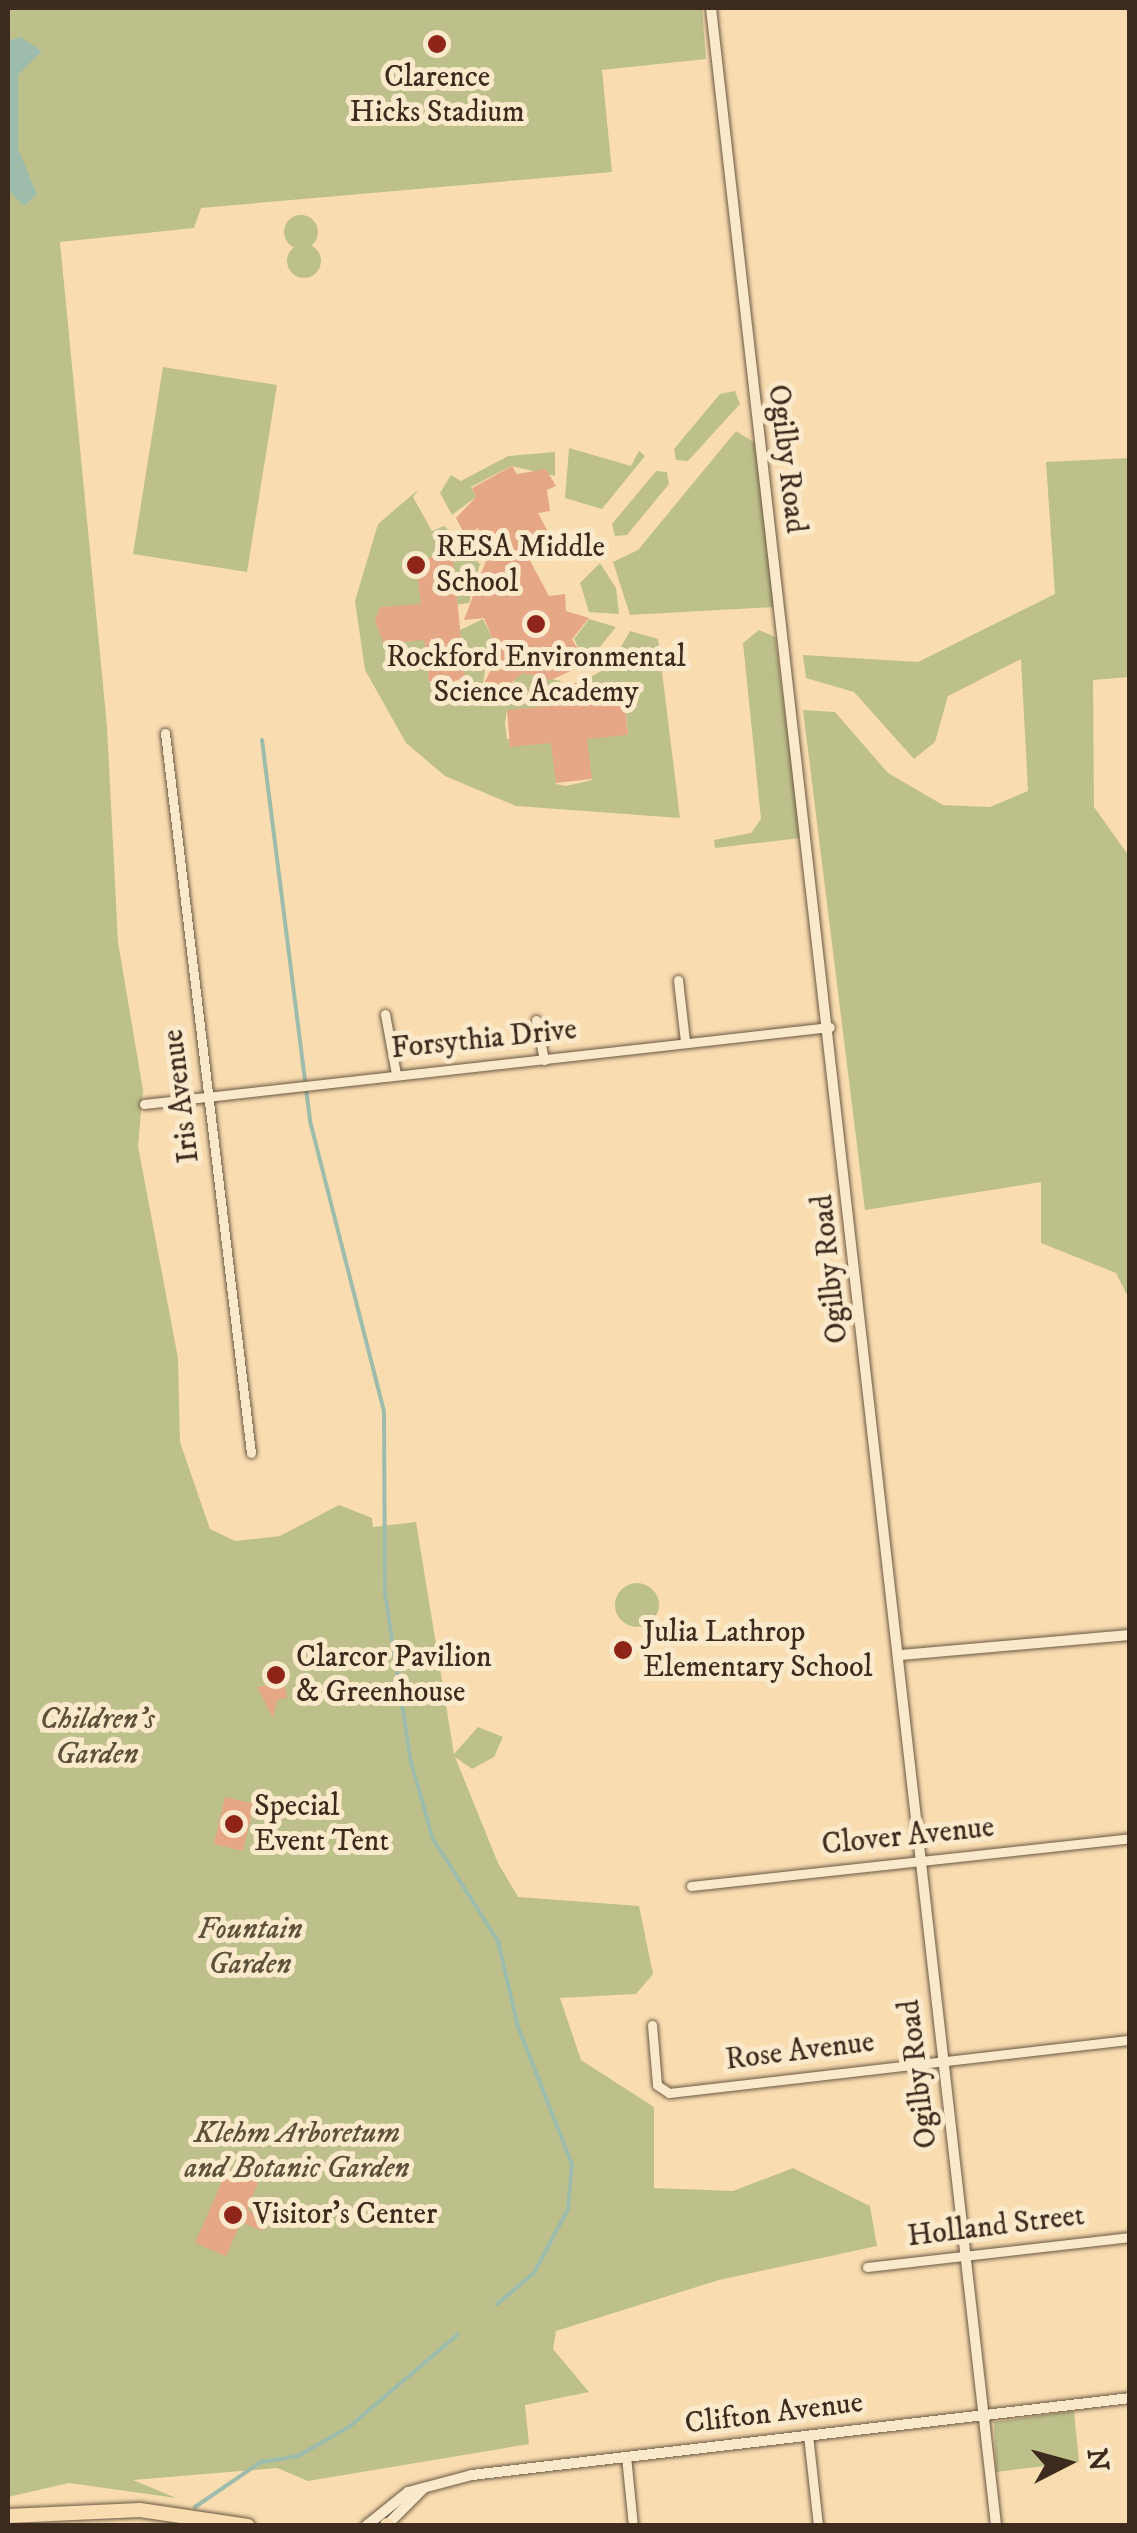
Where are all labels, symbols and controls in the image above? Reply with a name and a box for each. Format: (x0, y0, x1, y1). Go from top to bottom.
marker: Clarence Hicks Stadium (426, 33, 448, 55)
place label: Clarence Hicks Stadium (350, 60, 524, 130)
street label: Ogilby Road (759, 383, 813, 535)
place label: RESA Middle School (436, 530, 605, 600)
marker: RESA Middle School (405, 554, 427, 576)
marker: Rockford Environmental Science Academy (525, 613, 547, 635)
place label: Rockford Environmental Science Academy (386, 640, 686, 710)
street label: Forsythia Drive (389, 1012, 579, 1068)
street label: Iris Avenue (156, 1027, 208, 1165)
street label: Ogilby Road (805, 1193, 857, 1345)
place label: Julia Lathrop Elementary School (643, 1615, 872, 1686)
marker: Julia Lathrop Elementary School (612, 1639, 634, 1661)
place label: Clarcor Pavilion & Greenhouse (296, 1640, 492, 1710)
marker: Clarcor Pavilion & Greenhouse (265, 1664, 287, 1686)
park label: Children's Garden (39, 1702, 155, 1772)
place label: Special Event Tent (254, 1789, 389, 1860)
street label: Clover Avenue (820, 1810, 996, 1864)
marker: Special Event Tent (223, 1813, 245, 1835)
park label: Fountain Garden (197, 1912, 303, 1982)
street label: Ogilby Road (892, 1998, 946, 2150)
street label: Rose Avenue (723, 2025, 877, 2079)
park label: Klehm Arboretum and Botanic Garden (184, 2116, 410, 2186)
place label: Visitor's Center (253, 2197, 437, 2233)
street label: Holland Street (906, 2198, 1086, 2256)
marker: Visitor's Center (222, 2204, 244, 2226)
street label: Clifton Avenue (683, 2385, 865, 2443)
north arrow (1017, 2413, 1117, 2513)
text: N (1079, 2447, 1116, 2473)

